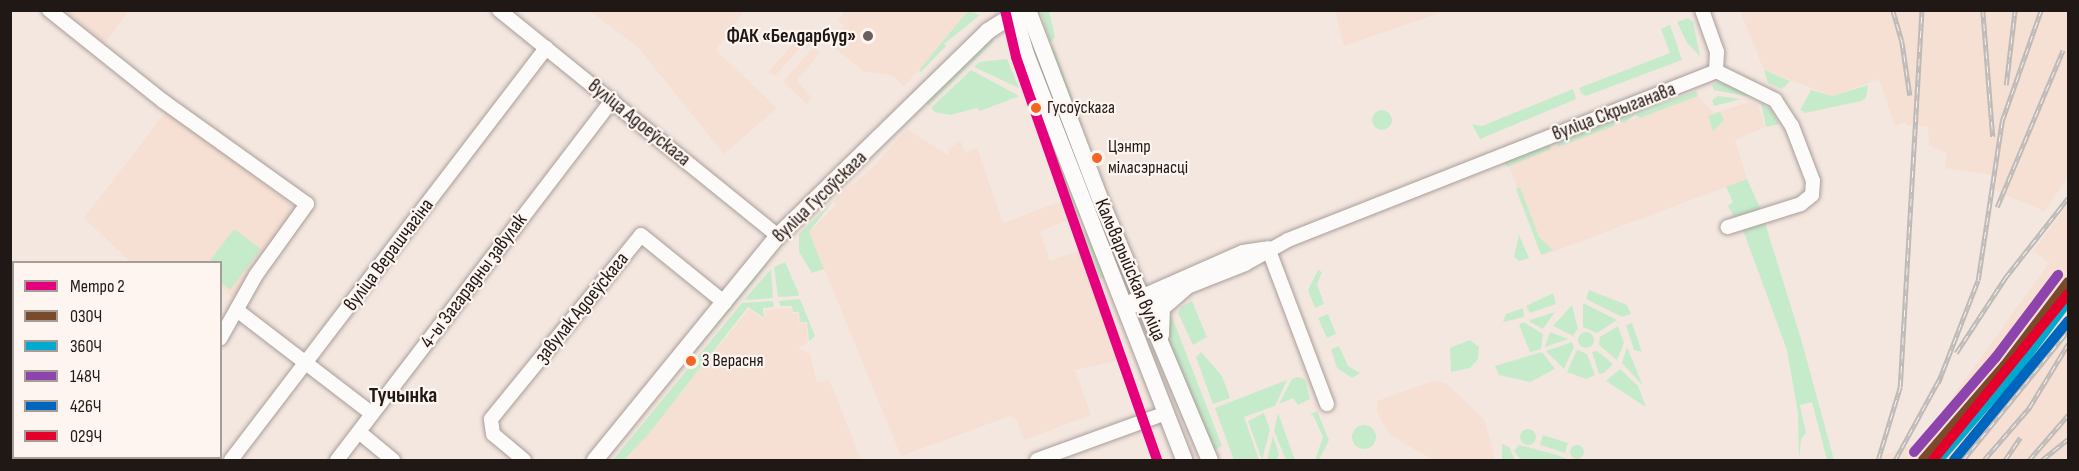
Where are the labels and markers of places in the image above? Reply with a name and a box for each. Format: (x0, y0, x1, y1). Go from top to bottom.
place label: ФАК «Белдарбуд» (726, 24, 856, 48)
marker: ФАК «Белдарбуд» (861, 29, 875, 43)
place label: Гусоўскага (1047, 97, 1115, 119)
marker: Гусоўскага (1030, 102, 1042, 114)
place label: Цэнтр міласэрнасці (1108, 137, 1188, 180)
marker: Цэнтр міласэрнасці (1091, 152, 1103, 164)
place label: 3 Верасня (702, 350, 764, 372)
marker: 3 Верасня (685, 355, 697, 367)

